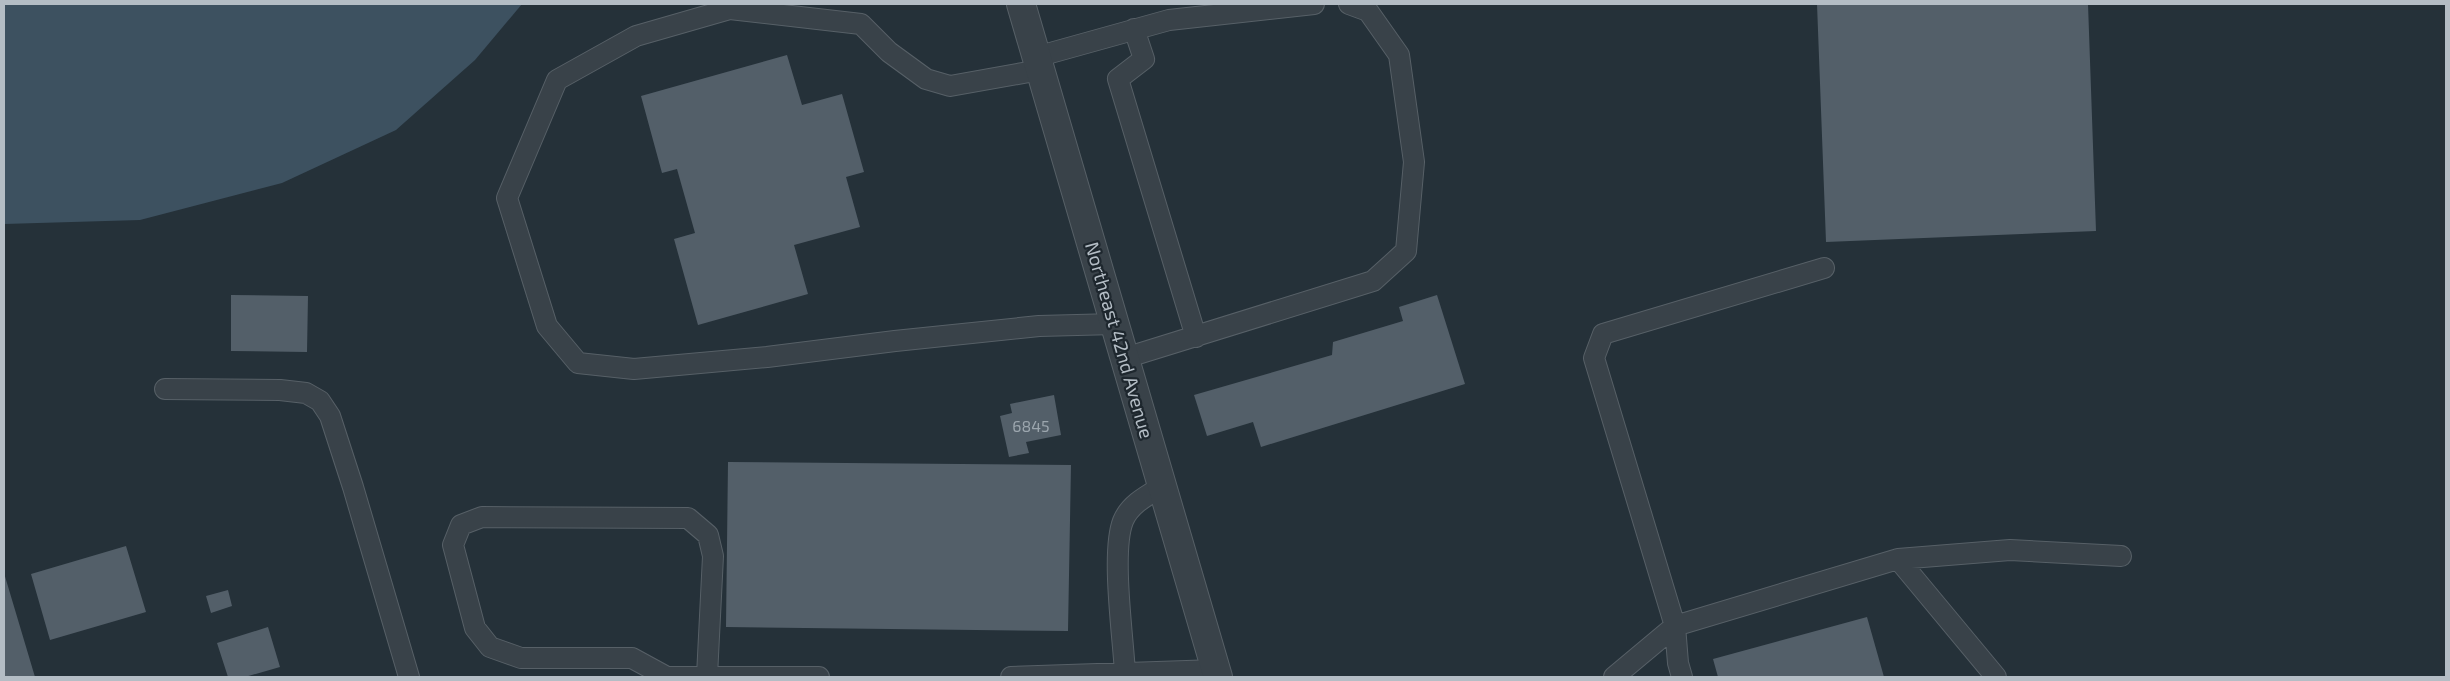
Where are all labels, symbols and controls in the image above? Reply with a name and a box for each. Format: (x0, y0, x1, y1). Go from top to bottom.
street label: Northeast 42nd Avenue (1081, 239, 1159, 441)
house number: 6845 (1012, 416, 1050, 435)

